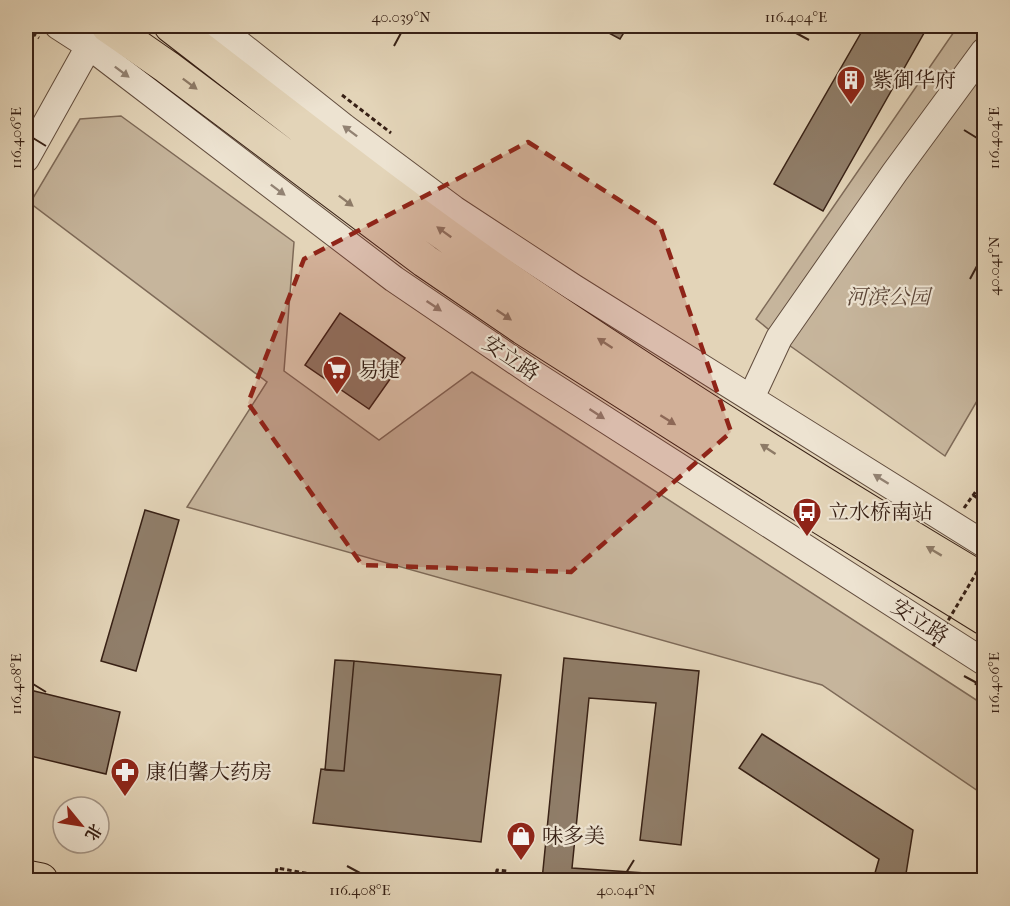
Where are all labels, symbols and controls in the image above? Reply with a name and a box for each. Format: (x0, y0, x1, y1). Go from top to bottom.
text: 40.039°N (371, 8, 431, 26)
text: 116.404°E (765, 8, 827, 26)
building icon: 紫御华府 (835, 64, 867, 106)
one-way arrow (114, 66, 130, 78)
place label: 紫御华府 (872, 68, 956, 92)
one-way arrow (182, 78, 198, 90)
text: 116.406°E (7, 107, 25, 169)
text: 116.404°E (985, 107, 1003, 169)
one-way arrow (342, 126, 357, 138)
one-way arrow (269, 184, 285, 196)
one-way arrow (338, 195, 354, 208)
one-way arrow (437, 226, 453, 238)
text: 40.041°N (985, 236, 1003, 296)
park label: 河滨公园 (846, 285, 933, 309)
one-way arrow (426, 300, 442, 312)
one-way arrow (496, 309, 512, 320)
street label: 安立路 (478, 330, 544, 386)
one-way arrow (597, 337, 613, 349)
supermarket icon: 易捷 (321, 354, 353, 396)
place label: 易捷 (358, 358, 400, 382)
one-way arrow (589, 408, 605, 419)
one-way arrow (660, 415, 676, 426)
one-way arrow (761, 443, 777, 455)
one-way arrow (873, 474, 890, 485)
bus stop icon: 立水桥南站 (791, 496, 823, 538)
place label: 立水桥南站 (828, 500, 933, 524)
one-way arrow (926, 546, 942, 557)
street label: 安立路 (887, 594, 953, 648)
text: 116.406°E (985, 652, 1003, 714)
text: 116.408°E (7, 653, 25, 715)
pharmacy icon: 康伯馨大药房 (109, 756, 141, 798)
place label: 康伯馨大药房 (146, 760, 272, 784)
north arrow (51, 795, 111, 855)
shop icon: 味多美 (505, 820, 537, 862)
text: 北 (81, 821, 106, 844)
place label: 味多美 (542, 824, 605, 848)
text: 116.408°E (329, 881, 391, 899)
text: 40.041°N (596, 881, 656, 899)

